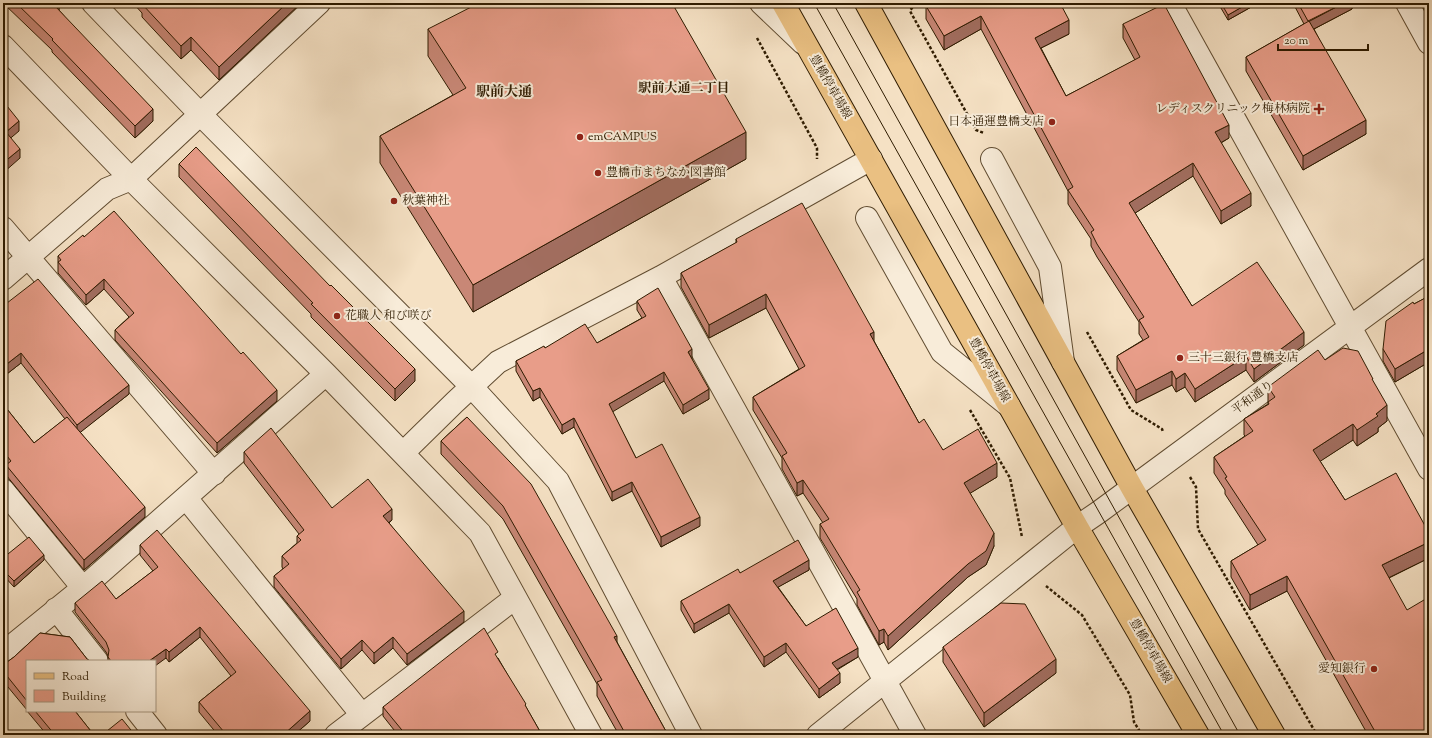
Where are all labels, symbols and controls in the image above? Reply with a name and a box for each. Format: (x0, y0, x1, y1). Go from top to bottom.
scale bar (1278, 26, 1368, 52)
text: 20 m (1284, 32, 1309, 50)
street label: 豊橋停車場線 (804, 51, 856, 123)
district label: 駅前大通二丁目 (638, 80, 730, 98)
district label: 駅前大通 (476, 83, 532, 103)
place label: レディスクリニック梅林病院 (1156, 100, 1310, 118)
marker: レディスクリニック梅林病院 (1313, 103, 1325, 115)
place label: 日本通運豊橋支店 (948, 113, 1044, 131)
marker: 日本通運豊橋支店 (1047, 117, 1057, 127)
place label: emCAMPUS (588, 128, 657, 146)
marker: emCAMPUS (575, 132, 585, 142)
place label: 豊橋市まちなか図書館 (606, 164, 726, 182)
marker: 豊橋市まちなか図書館 (593, 168, 603, 178)
place label: 秋葉神社 (402, 192, 450, 210)
marker: 秋葉神社 (389, 196, 399, 206)
place label: 花職人 和び咲び (345, 307, 432, 325)
marker: 花職人 和び咲び (332, 311, 342, 321)
street label: 豊橋停車場線 (964, 334, 1014, 406)
place label: 三十三銀行 豊橋支店 (1188, 349, 1299, 367)
marker: 三十三銀行 豊橋支店 (1175, 353, 1185, 363)
street label: 平和通り (1228, 377, 1278, 419)
street label: 豊橋停車場線 (1124, 615, 1176, 687)
legend (26, 660, 156, 712)
place label: 愛知銀行 (1318, 660, 1366, 678)
marker: 愛知銀行 (1369, 664, 1379, 674)
text: Road (62, 668, 89, 686)
text: Building (62, 688, 106, 706)

